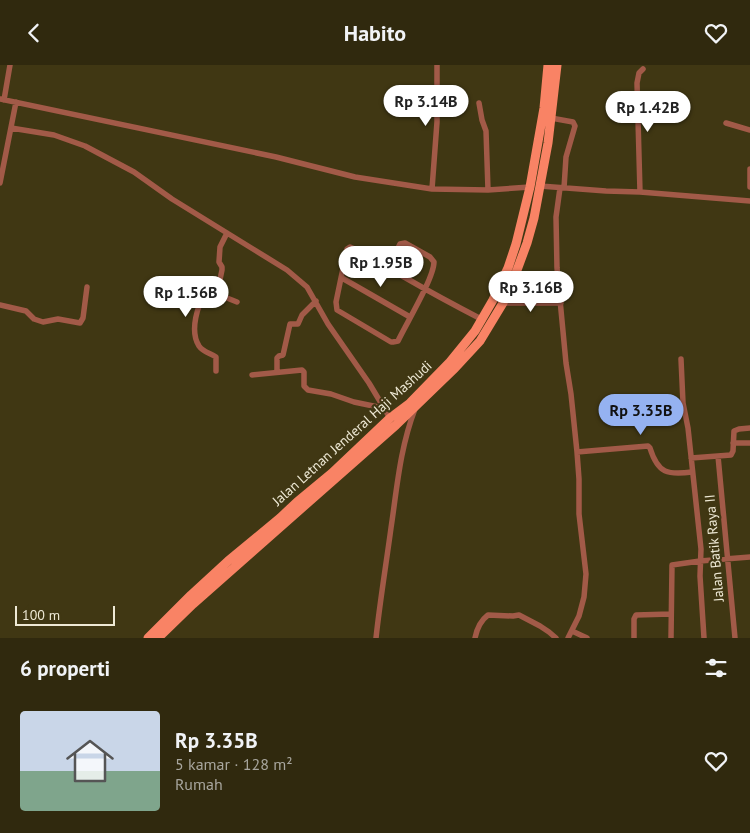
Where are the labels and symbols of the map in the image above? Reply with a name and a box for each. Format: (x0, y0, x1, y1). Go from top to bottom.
pin: Rp 3.14B (374, 85, 478, 127)
pin: Rp 1.42B (596, 91, 700, 133)
pin: Rp 1.95B (329, 245, 433, 288)
pin: Rp 3.16B (479, 271, 583, 313)
pin: Rp 1.56B (134, 275, 238, 318)
street label: Jalan Letnan Jenderal Haji Mashudi (268, 356, 436, 510)
pin: Rp 3.35B (589, 393, 693, 436)
street label: Jalan Batik Raya II (700, 494, 728, 603)
scale bar (15, 603, 115, 626)

